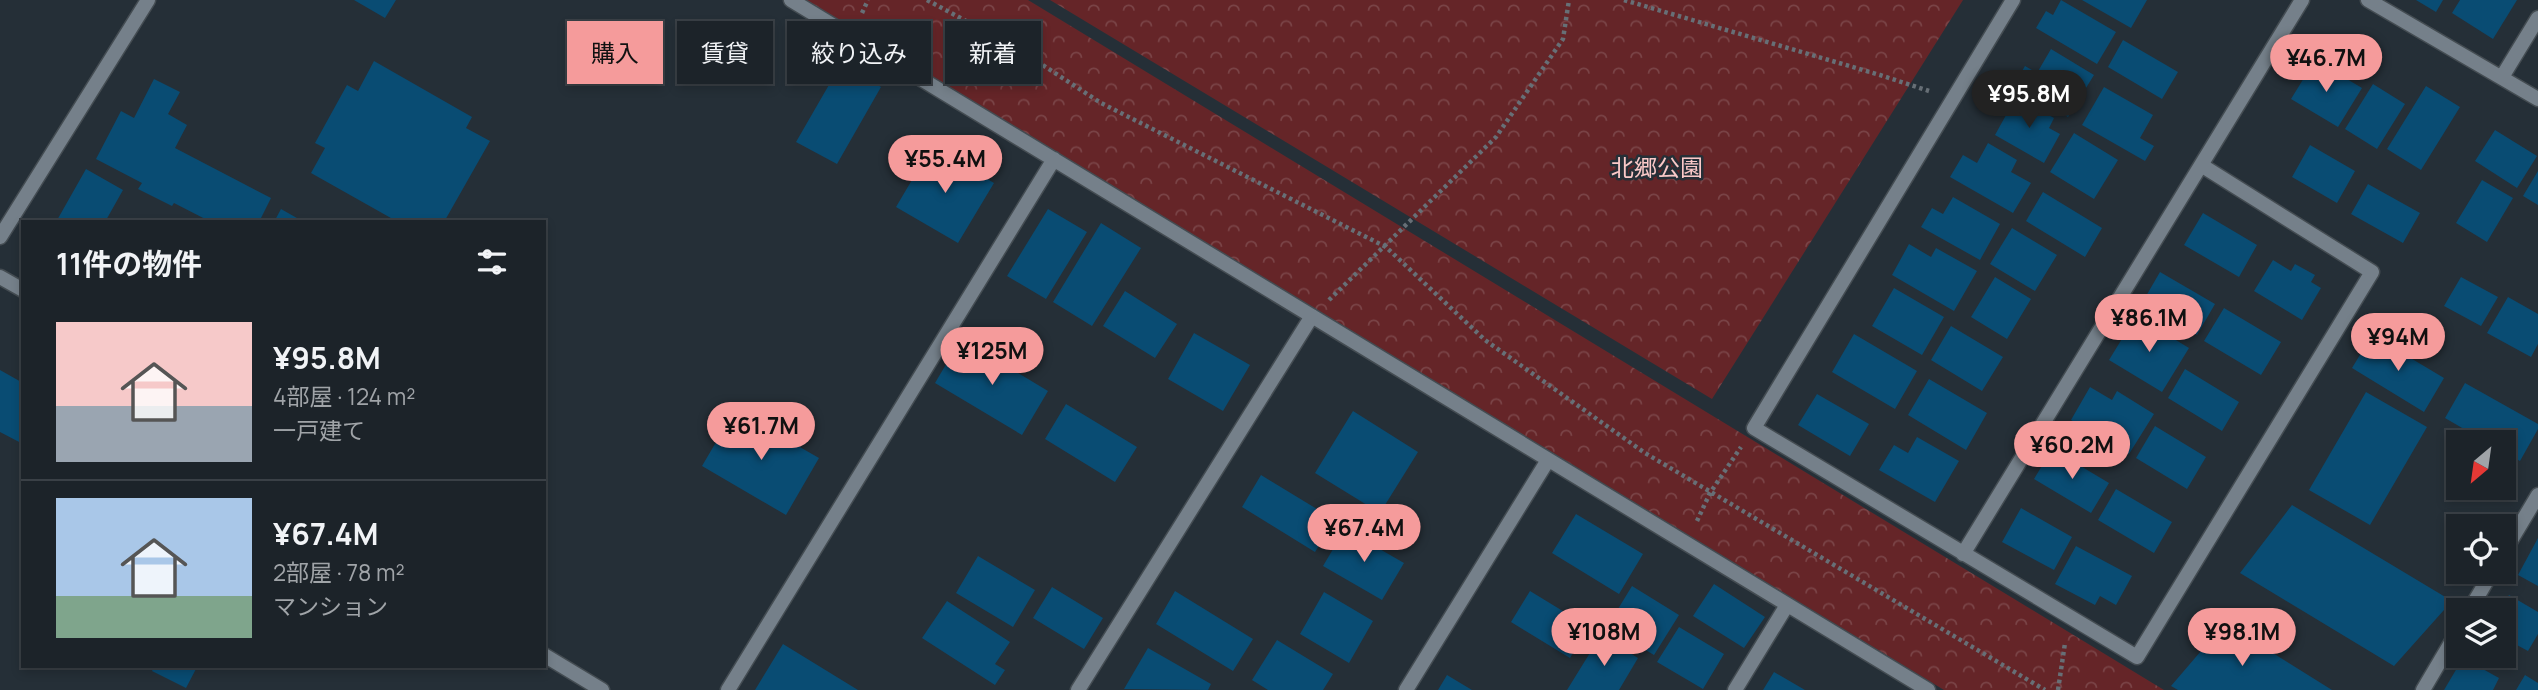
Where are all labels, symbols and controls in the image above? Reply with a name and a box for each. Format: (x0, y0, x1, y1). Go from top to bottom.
chip: 購入 (567, 21, 663, 84)
chip: 賃貸 (677, 21, 773, 84)
chip: 絞り込み (787, 21, 931, 84)
chip: 新着 (945, 21, 1041, 84)
pin: ¥46.7M (2269, 34, 2383, 94)
text: ¥46.7M (2286, 41, 2366, 73)
pin: ¥95.8M (1972, 71, 2086, 130)
text: ¥95.8M (1988, 77, 2070, 109)
pin: ¥55.4M (888, 136, 1002, 195)
text: ¥55.4M (904, 142, 986, 174)
park label: 北郷公園 (1611, 151, 1703, 183)
text: 11件の物件 (56, 243, 202, 284)
icon: filters (473, 243, 511, 281)
pin: ¥86.1M (2092, 294, 2206, 354)
text: ¥86.1M (2111, 301, 2187, 333)
pin: ¥94M (2357, 314, 2439, 373)
text: ¥94M (2367, 320, 2429, 352)
pin: ¥125M (943, 328, 1041, 387)
text: ¥125M (957, 334, 1027, 366)
text: ¥95.8M (273, 337, 381, 378)
icon: home (112, 350, 196, 434)
text: 4部屋 · 124 m² (273, 380, 415, 412)
pin: ¥61.7M (704, 402, 818, 462)
text: ¥61.7M (723, 409, 799, 441)
text: 一戸建て (273, 414, 365, 446)
pin: ¥60.2M (2015, 421, 2129, 481)
text: ¥60.2M (2030, 428, 2114, 460)
north arrow (2446, 430, 2516, 500)
map controls (2446, 430, 2516, 668)
pin: ¥67.4M (1307, 504, 1421, 564)
text: ¥67.4M (1324, 511, 1404, 543)
text: ¥67.4M (273, 513, 379, 554)
button: locate (2446, 514, 2516, 584)
icon: home (112, 526, 196, 610)
text: 2部屋 · 78 m² (273, 556, 405, 588)
text: マンション (273, 590, 388, 622)
button: layers (2446, 598, 2516, 668)
pin: ¥108M (1555, 608, 1653, 668)
pin: ¥98.1M (2185, 608, 2299, 668)
text: ¥108M (1567, 615, 1641, 647)
text: ¥98.1M (2204, 615, 2280, 647)

